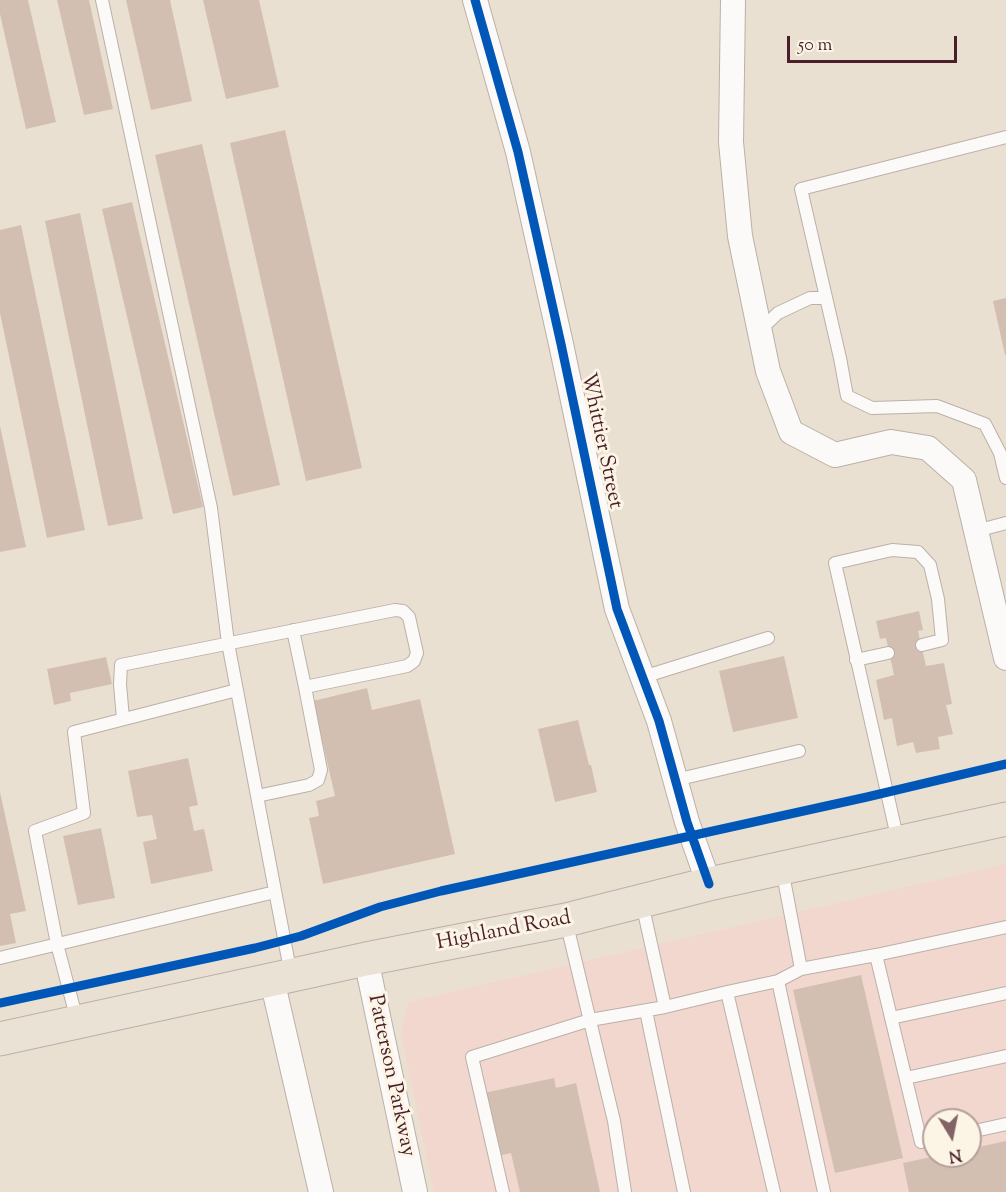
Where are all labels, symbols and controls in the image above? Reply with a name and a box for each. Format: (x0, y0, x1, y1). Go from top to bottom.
scale bar (790, 24, 960, 62)
text: 50 m (798, 33, 832, 59)
street label: Whittier Street (573, 371, 627, 511)
street label: Highland Road (435, 907, 573, 957)
street label: Patterson Parkway (361, 993, 419, 1159)
north arrow (922, 1108, 982, 1168)
text: N (947, 1142, 963, 1167)

